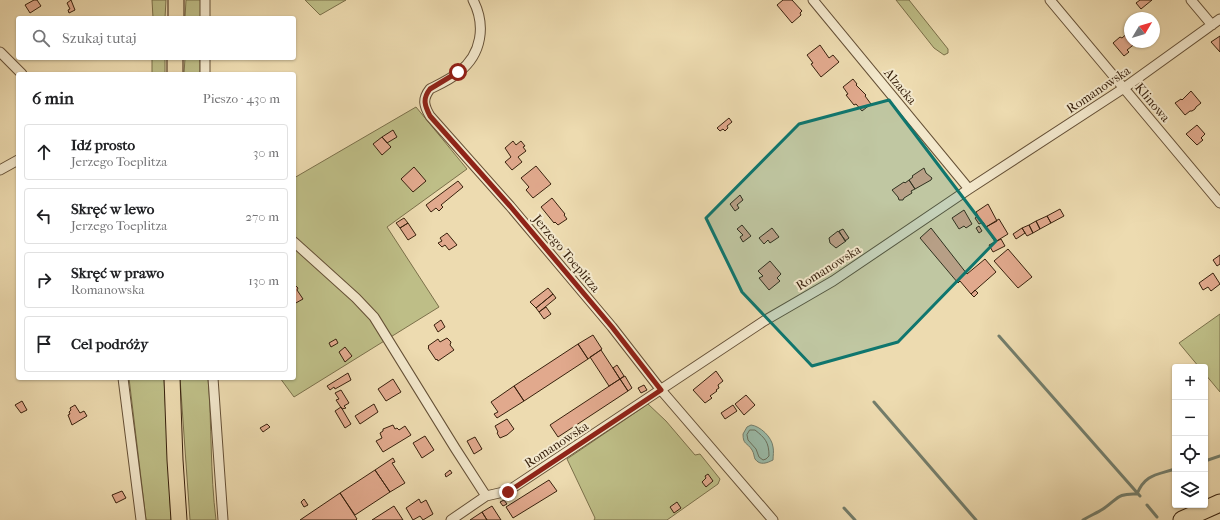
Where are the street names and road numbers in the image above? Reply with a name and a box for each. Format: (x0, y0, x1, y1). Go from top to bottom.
street label: Romanowska (1064, 62, 1134, 116)
street label: Alzacka (881, 65, 921, 108)
street label: Klinowa (1132, 80, 1174, 126)
street label: Jerzego Toeplitza (529, 211, 604, 296)
street label: Romanowska (793, 241, 864, 293)
street label: Romanowska (521, 418, 592, 471)

